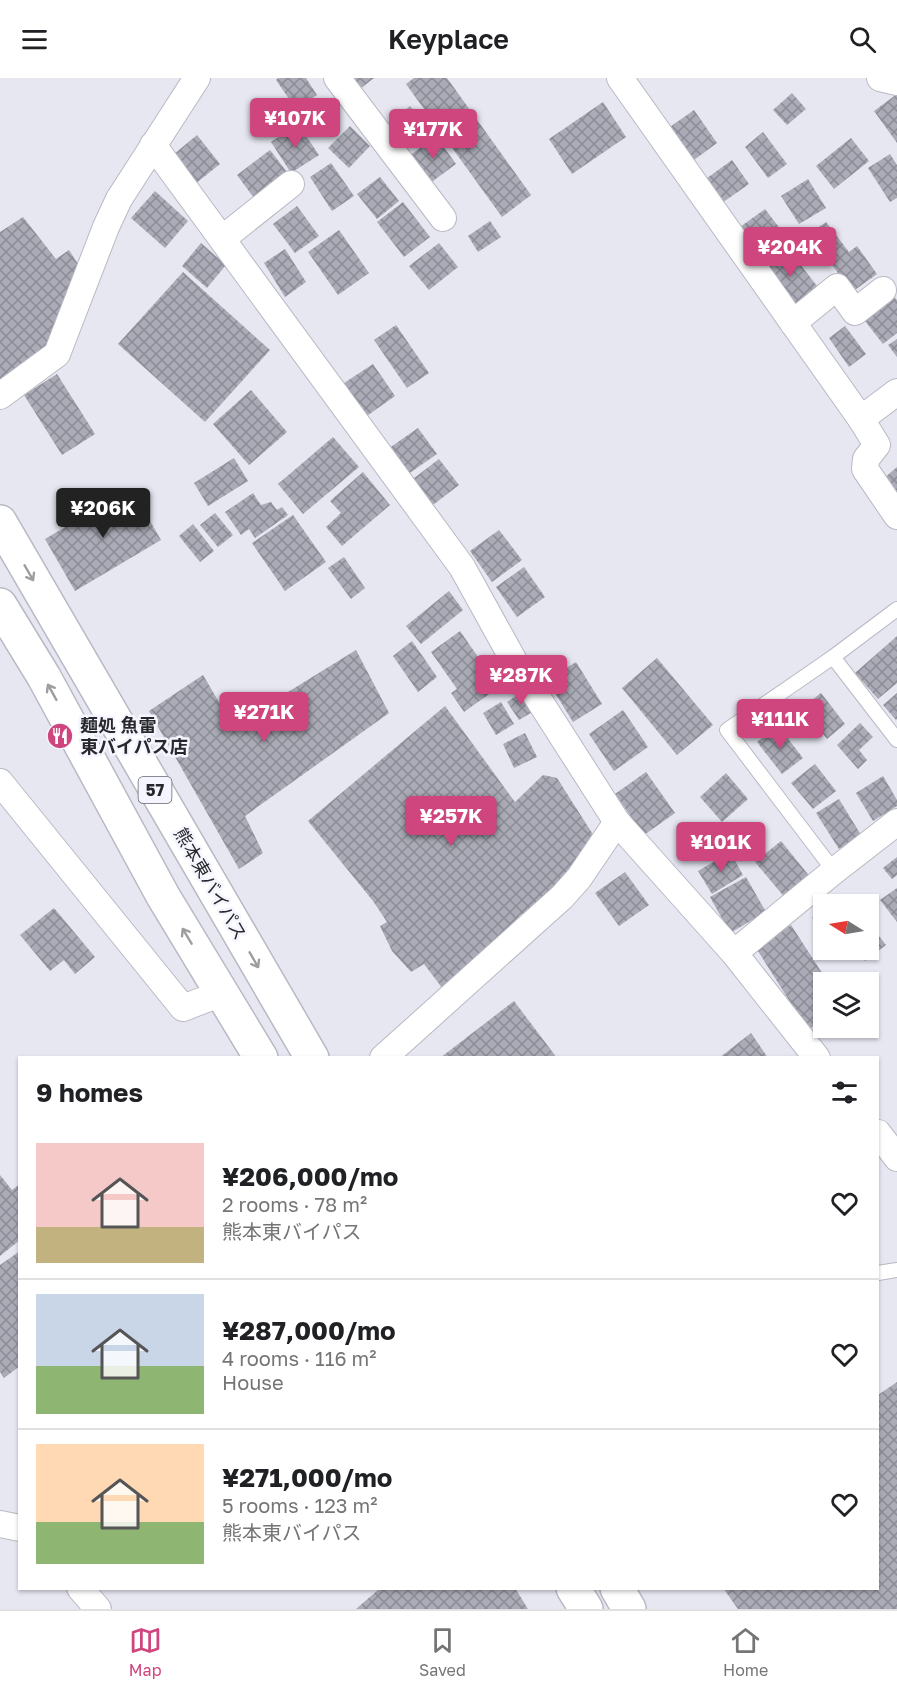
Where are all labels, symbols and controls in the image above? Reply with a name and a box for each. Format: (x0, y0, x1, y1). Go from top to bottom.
icon: menu (18, 23, 51, 56)
text: Keyplace (388, 23, 509, 55)
icon: search (846, 23, 879, 56)
pin: ¥107K (253, 98, 337, 149)
text: ¥107K (264, 105, 326, 129)
pin: ¥177K (391, 109, 475, 160)
text: ¥177K (403, 116, 463, 140)
pin: ¥204K (748, 227, 832, 278)
text: ¥204K (757, 234, 823, 258)
pin: ¥206K (61, 488, 145, 539)
text: ¥206K (70, 495, 136, 519)
one-way arrow (24, 564, 36, 581)
pin: ¥287K (479, 655, 563, 706)
text: ¥287K (489, 662, 553, 686)
one-way arrow (46, 683, 57, 701)
pin: ¥271K (222, 692, 306, 743)
text: ¥271K (233, 699, 295, 723)
pin: ¥111K (738, 699, 822, 750)
text: ¥111K (751, 706, 809, 730)
place label: 麺処 魚雷 東バイパス店 (80, 714, 188, 757)
restaurant icon: 麺処 魚雷 東バイパス店 (45, 721, 75, 751)
road number: 57 (138, 777, 172, 803)
pin: ¥257K (409, 796, 493, 847)
text: ¥257K (420, 803, 483, 827)
pin: ¥101K (679, 822, 763, 873)
street label: 熊本東バイパス (170, 824, 252, 943)
text: ¥101K (690, 829, 752, 853)
north arrow (813, 894, 879, 960)
map controls (813, 894, 879, 1038)
one-way arrow (181, 928, 193, 945)
one-way arrow (248, 951, 260, 968)
button: layers (813, 972, 879, 1038)
icon: filters (828, 1076, 861, 1109)
text: 9 homes (36, 1077, 143, 1108)
text: ¥206,000/mo (222, 1161, 398, 1192)
icon: home (84, 1167, 156, 1239)
icon: heart (828, 1187, 861, 1220)
text: 2 rooms · 78 m² (222, 1192, 367, 1216)
text: 熊本東バイパス (222, 1219, 362, 1243)
text: ¥287,000/mo (222, 1315, 396, 1346)
icon: home (84, 1318, 156, 1390)
icon: heart (828, 1338, 861, 1371)
text: 4 rooms · 116 m² (222, 1346, 377, 1370)
text: House (222, 1370, 284, 1394)
text: ¥271,000/mo (222, 1462, 392, 1493)
icon: home (84, 1468, 156, 1540)
icon: heart (828, 1488, 861, 1521)
text: 5 rooms · 123 m² (222, 1493, 377, 1517)
text: 熊本東バイパス (222, 1520, 362, 1544)
tab: Map (129, 1624, 162, 1680)
tab: Saved (419, 1624, 466, 1680)
tab: Home (723, 1624, 768, 1680)

